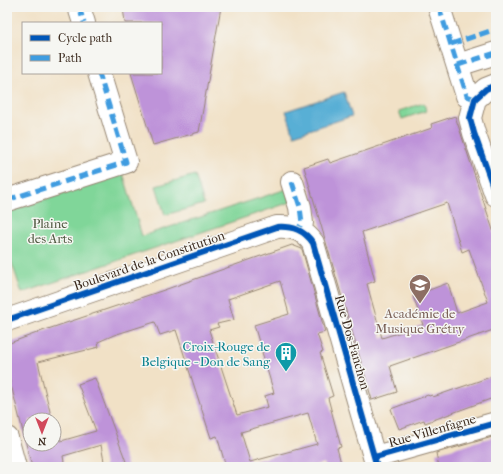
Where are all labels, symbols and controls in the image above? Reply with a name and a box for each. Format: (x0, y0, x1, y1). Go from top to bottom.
legend (22, 22, 162, 74)
text: Cycle path (58, 31, 113, 45)
text: Path (58, 51, 82, 65)
park label: Plaine des Arts (28, 216, 72, 246)
street label: Boulevard de la Constitution (72, 227, 227, 293)
school or university icon: Académie de Musique Grétry (407, 272, 433, 305)
street label: Rue Dos-Fanchon (332, 293, 373, 392)
place label: Académie de Musique Grétry (375, 306, 466, 336)
place label: Croix-Rouge de Belgique - Don de Sang (141, 339, 271, 369)
building icon: Croix-Rouge de Belgique - Don de Sang (273, 340, 299, 373)
street label: Rue Villenfagne (387, 411, 478, 450)
north arrow (22, 412, 62, 452)
text: N (37, 435, 46, 448)

